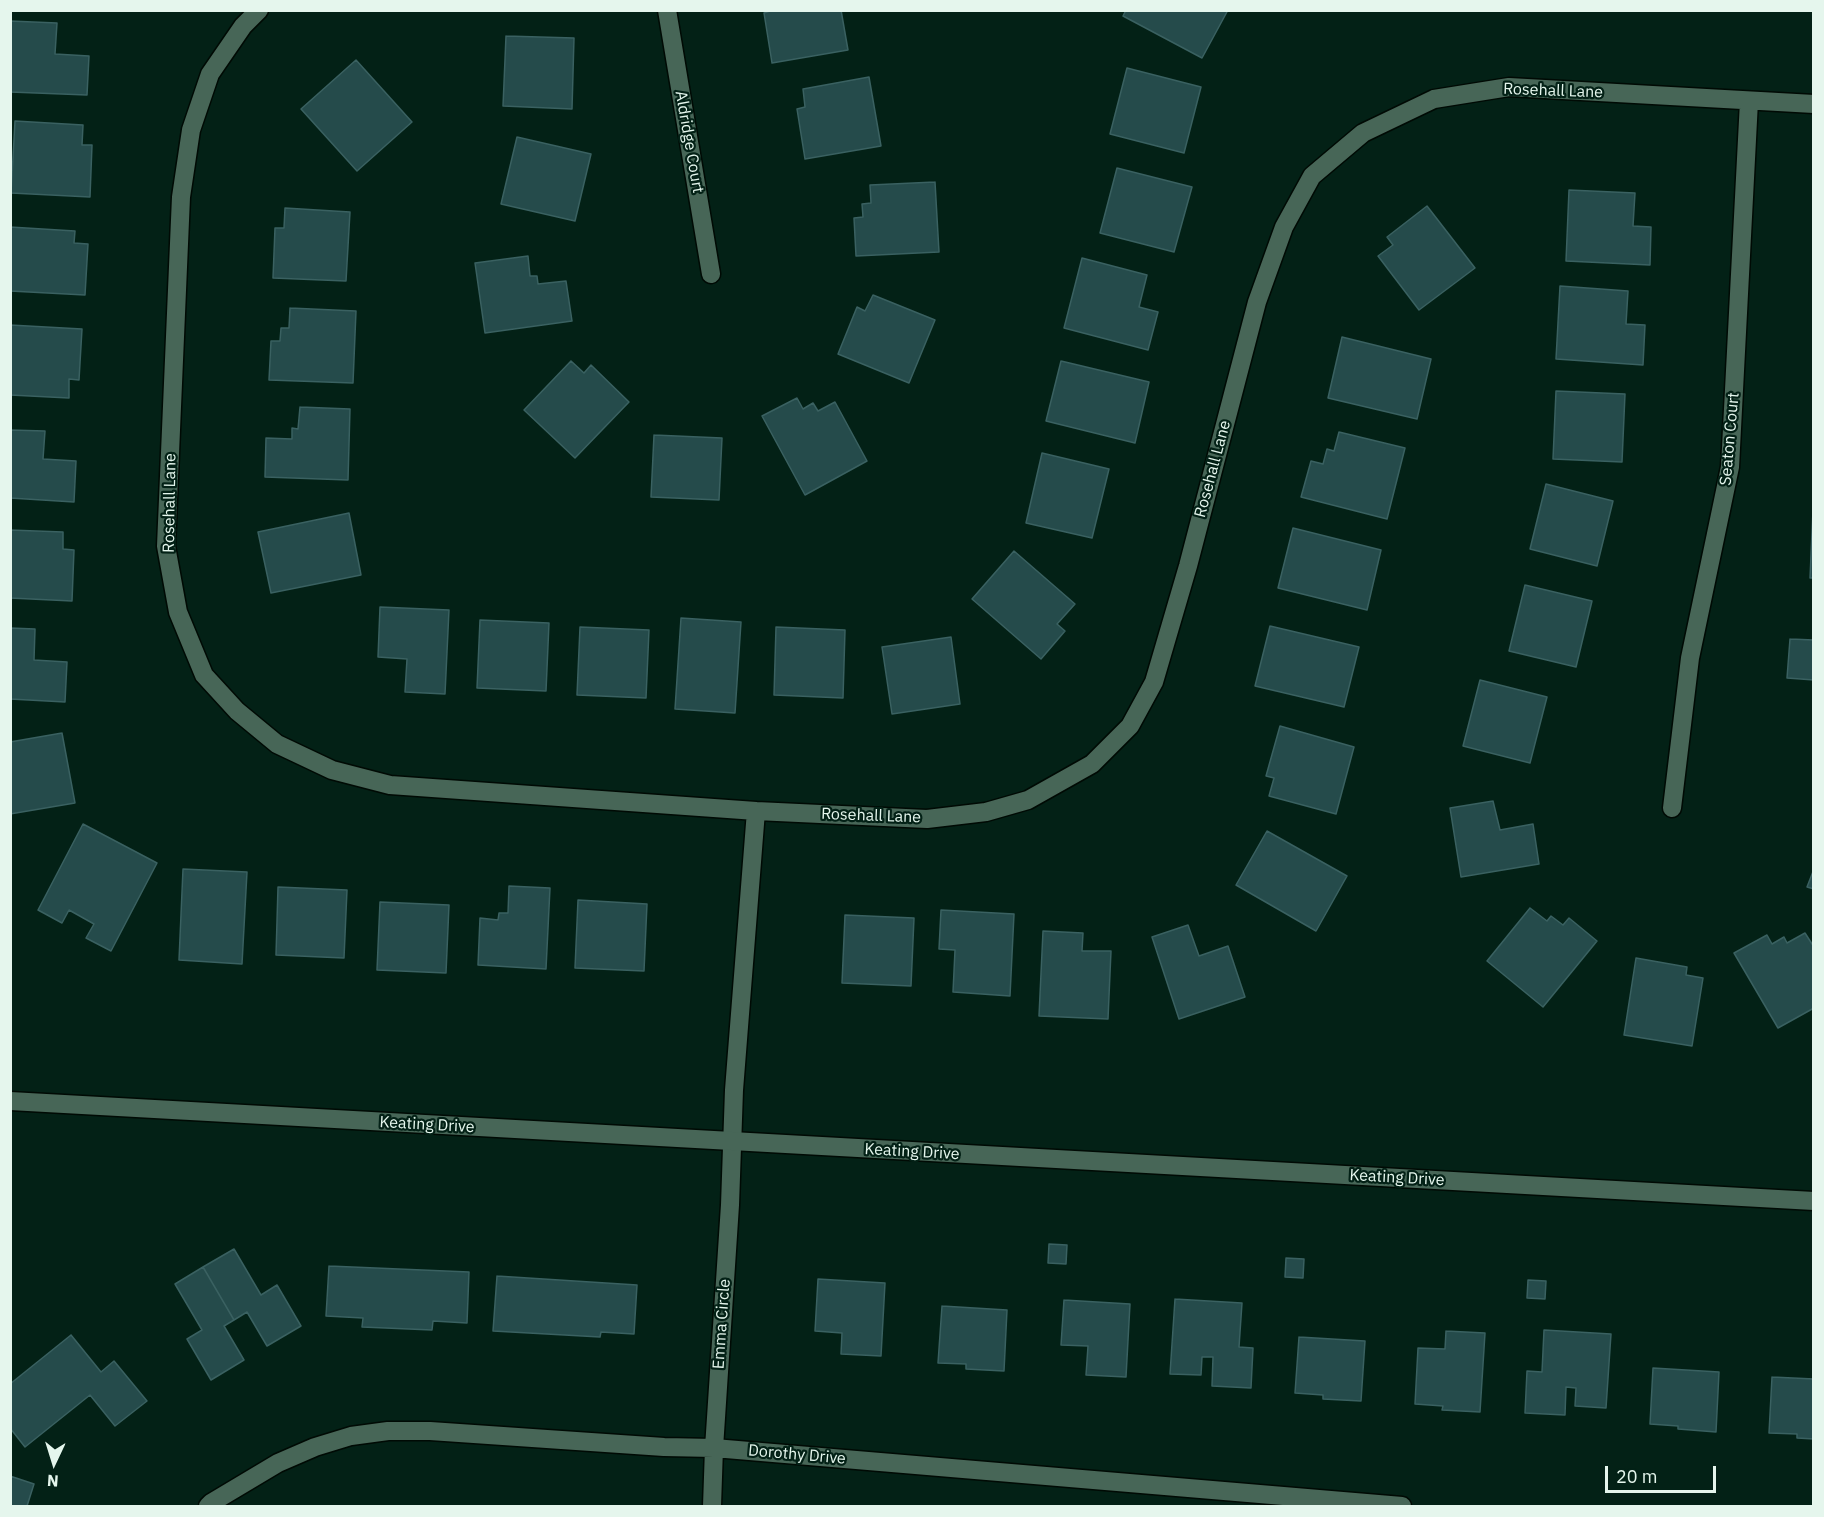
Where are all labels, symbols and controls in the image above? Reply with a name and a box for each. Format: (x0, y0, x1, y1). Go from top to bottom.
street label: Rosehall Lane (1503, 80, 1603, 102)
street label: Aldridge Court (671, 89, 707, 195)
street label: Seaton Court (1716, 392, 1744, 486)
street label: Rosehall Lane (1191, 418, 1235, 520)
street label: Rosehall Lane (160, 453, 180, 553)
street label: Rosehall Lane (821, 805, 921, 827)
street label: Keating Drive (379, 1113, 475, 1137)
street label: Keating Drive (864, 1140, 960, 1164)
street label: Keating Drive (1349, 1166, 1445, 1190)
street label: Emma Circle (709, 1278, 735, 1370)
north arrow (24, 1433, 84, 1493)
street label: Dorothy Drive (747, 1441, 847, 1469)
scale bar (1608, 1454, 1719, 1492)
text: 20 m (1616, 1465, 1658, 1488)
text: N (46, 1471, 59, 1491)

